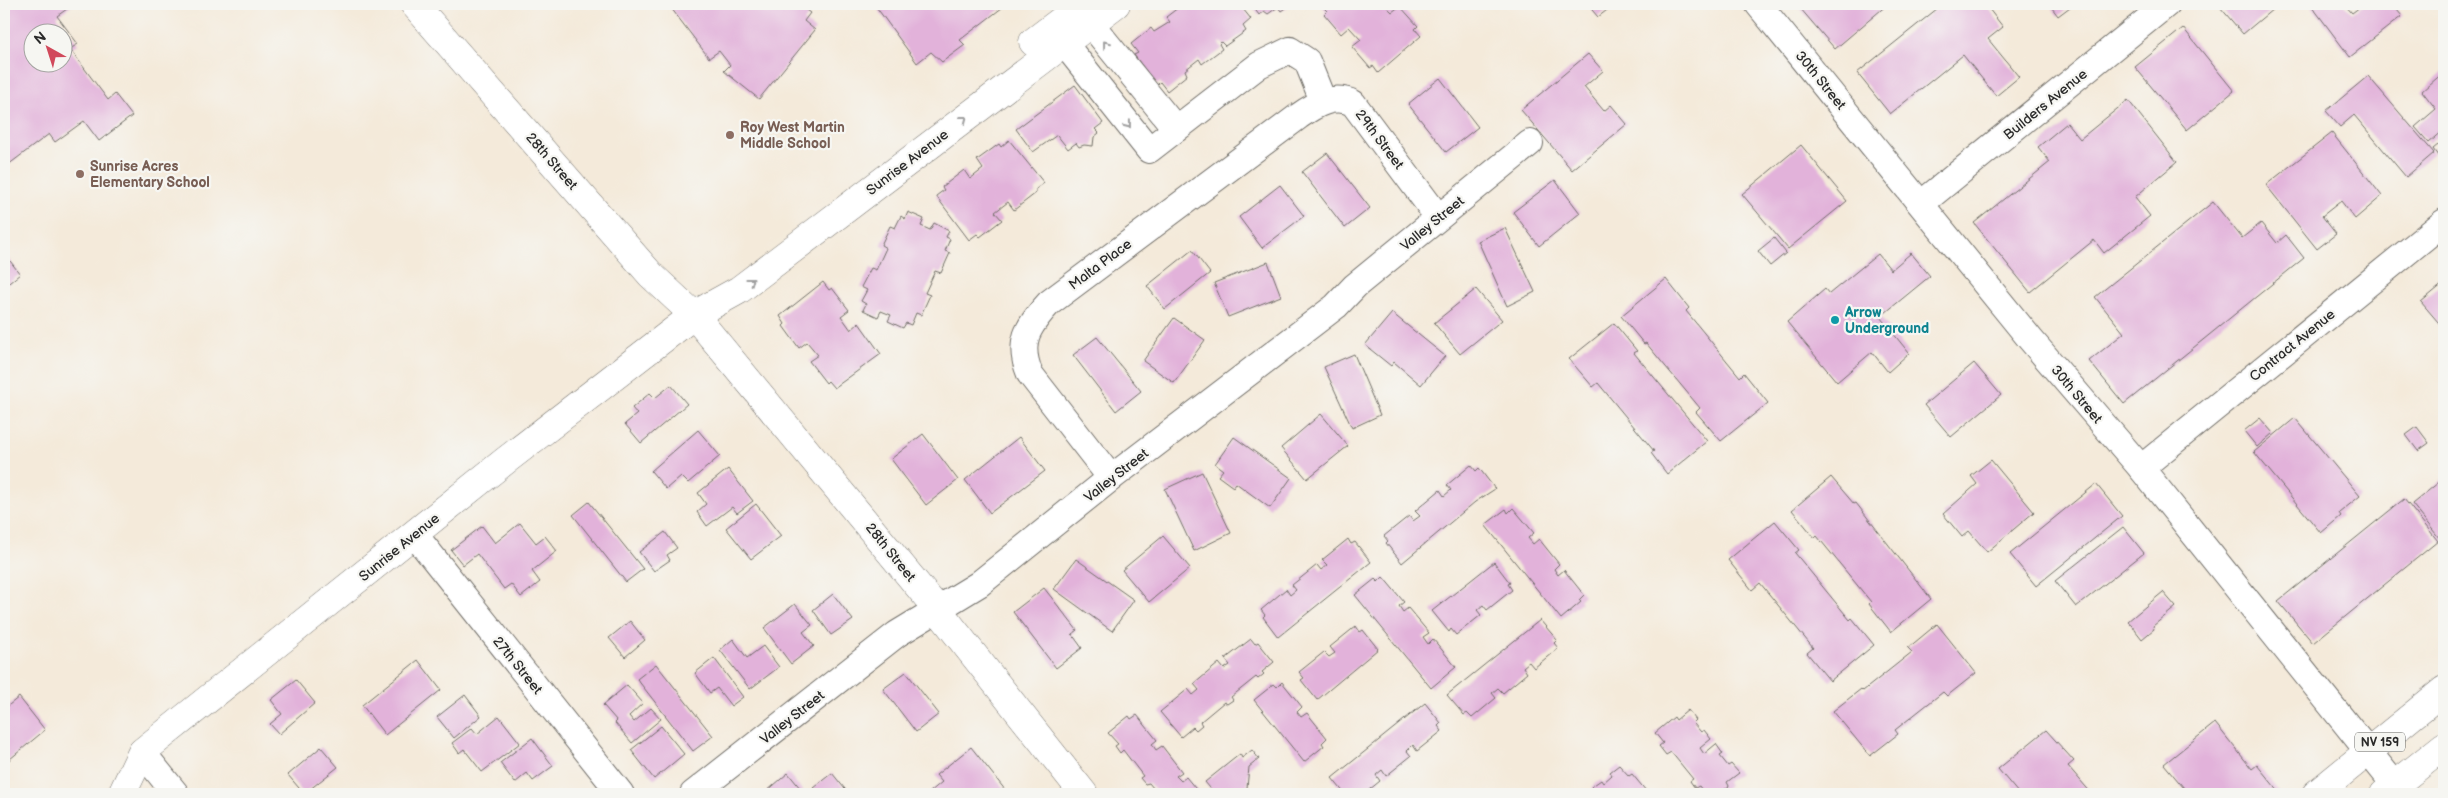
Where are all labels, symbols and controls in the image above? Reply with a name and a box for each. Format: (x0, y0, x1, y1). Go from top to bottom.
north arrow (22, 22, 72, 72)
text: N (31, 28, 50, 48)
one-way arrow (1103, 40, 1112, 49)
street label: 30th Street (1792, 47, 1850, 114)
street label: Builders Avenue (2000, 65, 2091, 143)
street label: 29th Street (1352, 106, 1408, 173)
one-way arrow (958, 116, 967, 125)
place label: Roy West Martin Middle School (740, 119, 845, 152)
one-way arrow (1123, 119, 1132, 128)
street label: Sunrise Avenue (863, 126, 952, 199)
street label: 28th Street (522, 129, 582, 194)
marker: Roy West Martin Middle School (724, 129, 736, 141)
place label: Sunrise Acres Elementary School (90, 158, 210, 191)
marker: Sunrise Acres Elementary School (74, 168, 86, 180)
street label: Valley Street (1397, 192, 1468, 254)
street label: Malta Place (1066, 235, 1135, 294)
one-way arrow (745, 279, 754, 287)
place label: Arrow Underground (1844, 304, 1929, 337)
street label: Contract Avenue (2246, 306, 2339, 385)
marker: Arrow Underground (1829, 314, 1841, 326)
street label: 30th Street (2047, 362, 2106, 427)
street label: Valley Street (1081, 445, 1152, 506)
street label: Sunrise Avenue (356, 510, 443, 585)
street label: 28th Street (862, 520, 920, 586)
street label: 27th Street (489, 633, 546, 698)
street label: Valley Street (757, 687, 828, 748)
road number: NV 159 (2355, 732, 2405, 752)

